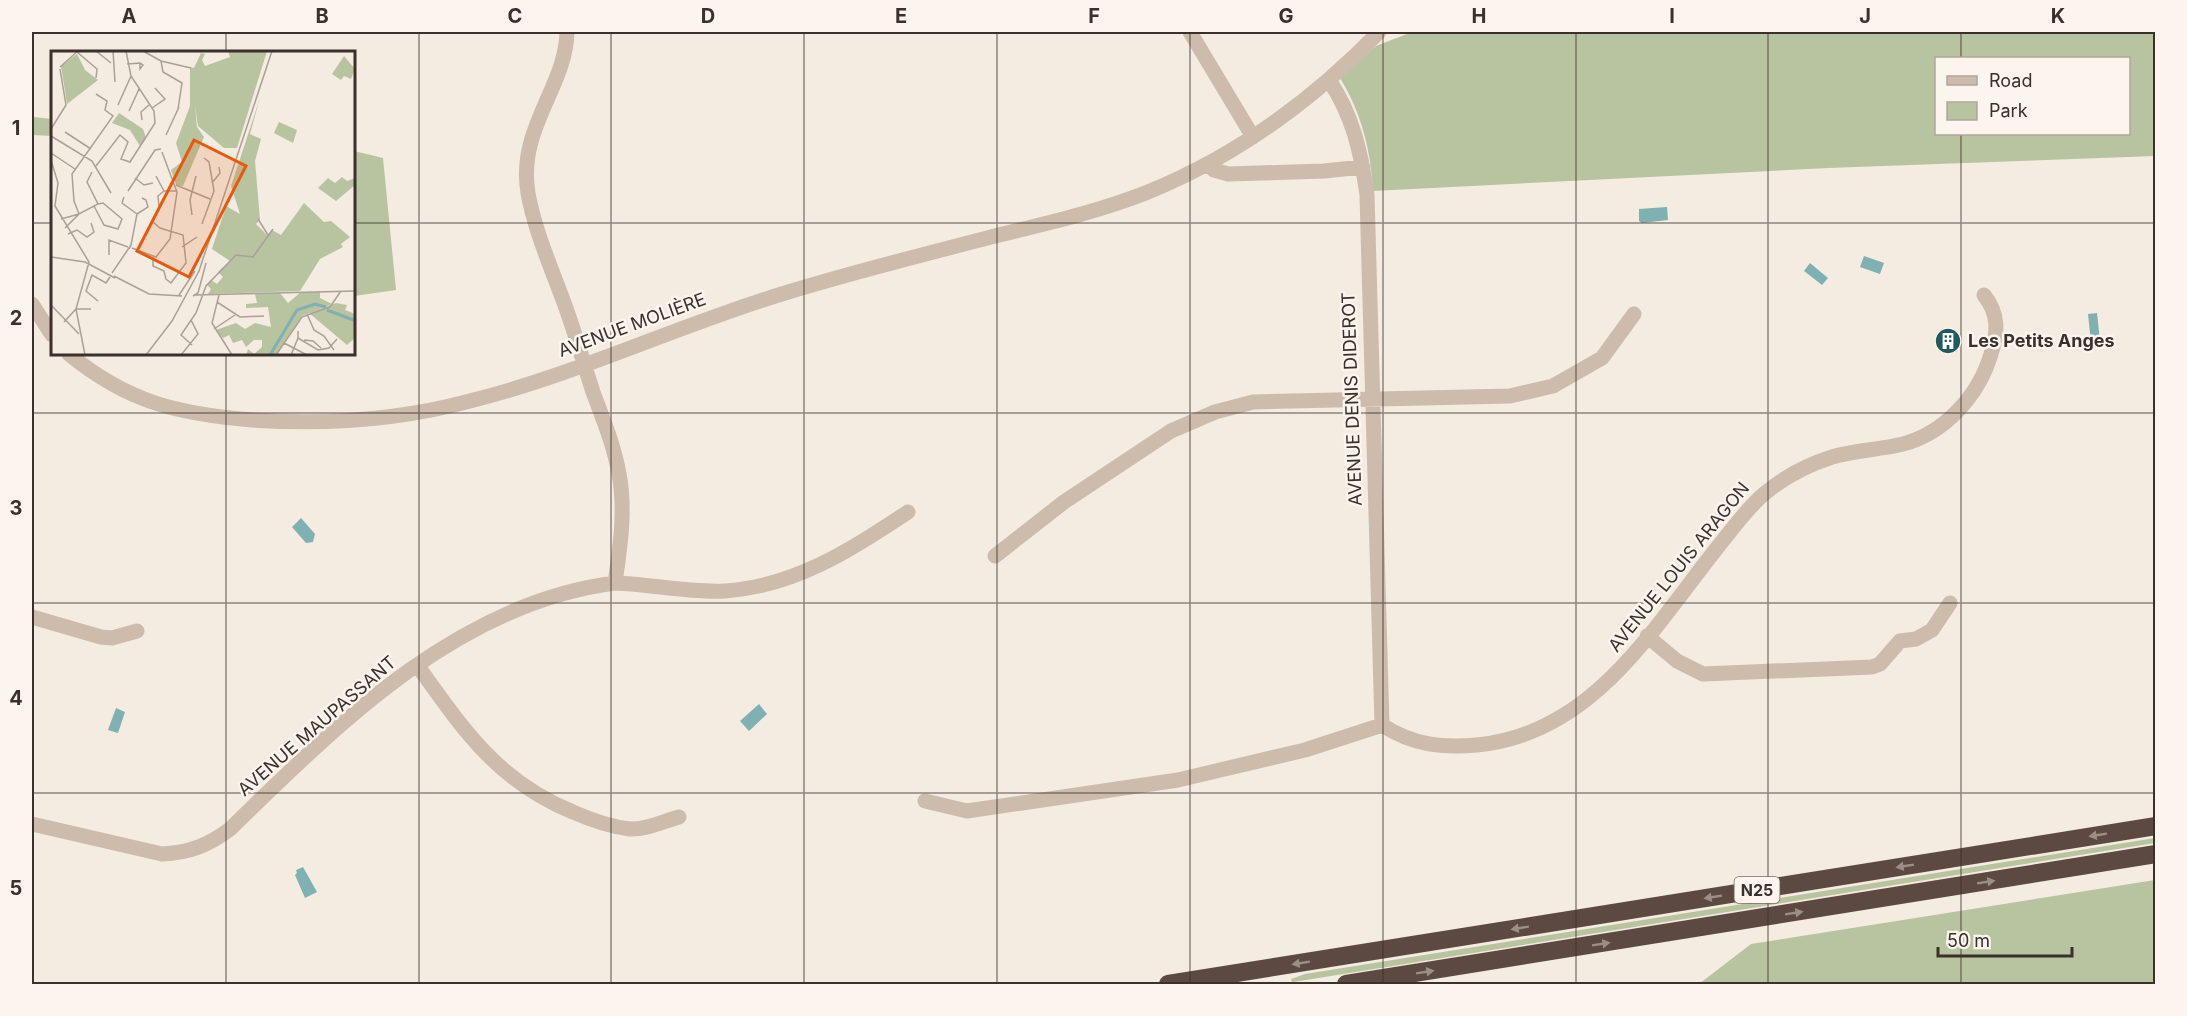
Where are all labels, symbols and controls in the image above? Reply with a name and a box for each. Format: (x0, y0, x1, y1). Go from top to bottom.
text: A (122, 4, 137, 28)
text: B (315, 4, 329, 28)
text: C (508, 4, 522, 28)
text: D (701, 4, 715, 28)
text: E (895, 4, 907, 28)
text: F (1088, 4, 1100, 28)
text: G (1278, 4, 1294, 28)
text: H (1472, 4, 1486, 28)
text: I (1669, 4, 1675, 28)
text: J (1859, 4, 1871, 28)
text: K (2051, 4, 2065, 28)
inset map (51, 51, 356, 356)
legend (1935, 57, 2130, 135)
text: Road (1989, 70, 2032, 91)
text: Park (1989, 100, 2028, 121)
text: 1 (12, 116, 20, 140)
street label: AVENUE MOLIÈRE (555, 287, 708, 361)
street label: AVENUE DENIS DIDEROT (1337, 292, 1366, 506)
text: 2 (10, 306, 22, 330)
building icon: Les Petits Anges (1933, 326, 1963, 356)
place label: Les Petits Anges (1968, 330, 2115, 351)
street label: AVENUE LOUIS ARAGON (1604, 478, 1754, 656)
text: 3 (10, 496, 22, 520)
street label: AVENUE MAUPASSANT (233, 651, 400, 800)
text: 4 (9, 686, 23, 710)
one-way arrow (2088, 831, 2107, 840)
one-way arrow (1896, 862, 1915, 871)
text: 5 (10, 876, 22, 900)
road number: N25 (1734, 877, 1780, 903)
one-way arrow (1977, 877, 1996, 886)
one-way arrow (1703, 893, 1722, 902)
one-way arrow (1784, 908, 1803, 917)
scale bar (1938, 920, 2072, 958)
one-way arrow (1511, 924, 1530, 933)
text: 50 m (1947, 930, 1990, 951)
one-way arrow (1592, 939, 1611, 948)
one-way arrow (1292, 959, 1311, 968)
one-way arrow (1415, 967, 1434, 976)

